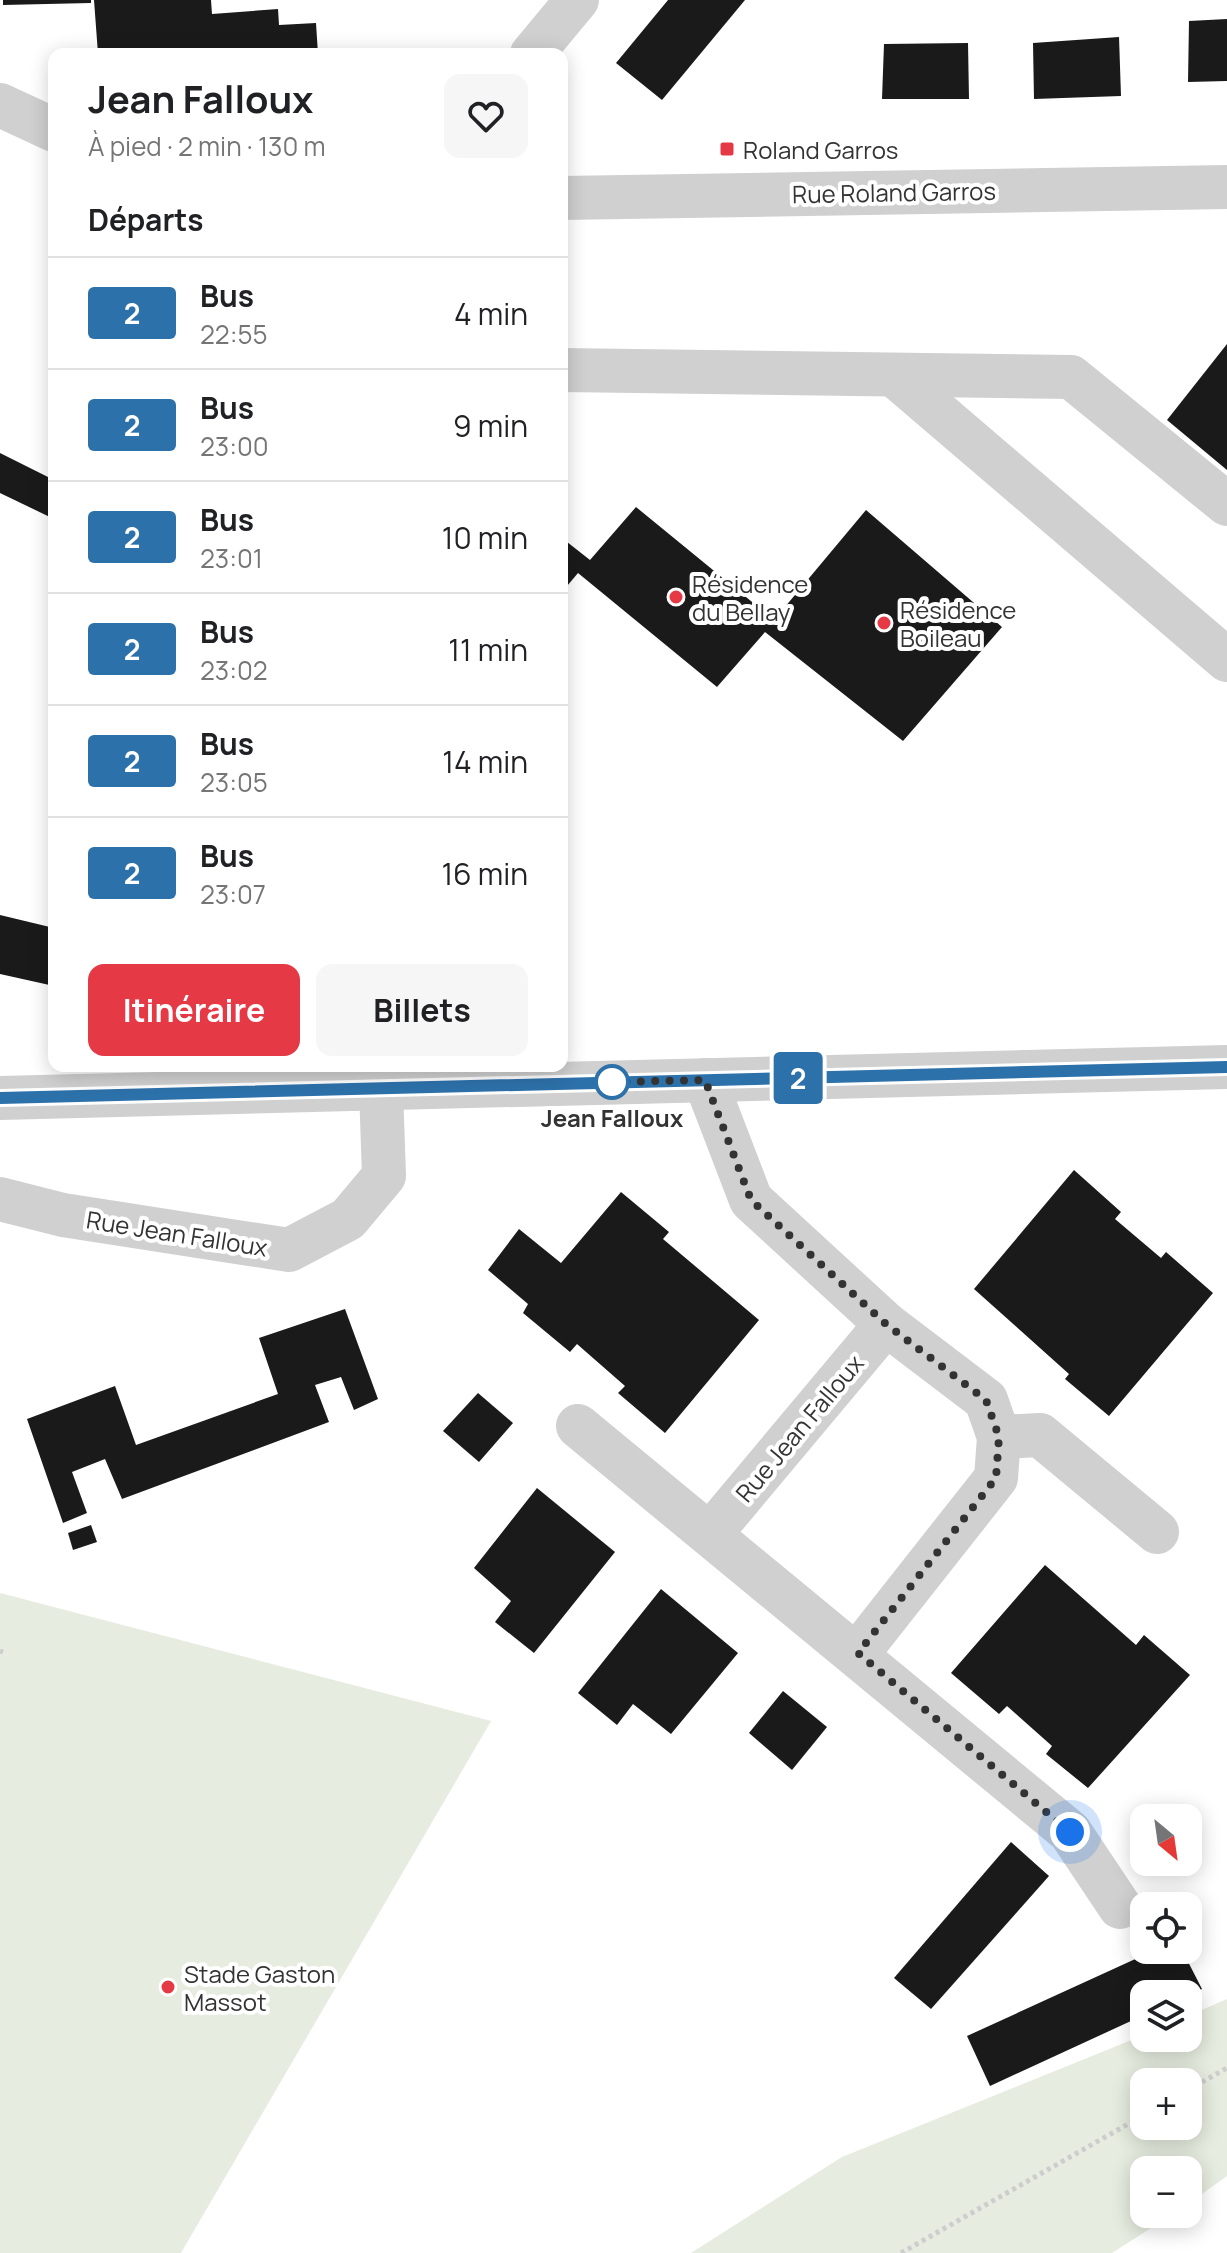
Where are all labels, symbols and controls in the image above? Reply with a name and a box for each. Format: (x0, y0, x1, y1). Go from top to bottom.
text: Jean Falloux (88, 72, 313, 124)
button: heart (444, 74, 528, 158)
text: À pied · 2 min · 130 m (88, 128, 326, 164)
place label: Roland Garros (743, 133, 898, 166)
marker: Roland Garros (718, 140, 736, 158)
street label: Rue Roland Garros (792, 174, 996, 210)
text: Départs (88, 199, 204, 240)
text: Bus (200, 275, 254, 316)
text: 4 min (454, 293, 528, 334)
text: 2 (124, 294, 140, 332)
text: 22:55 (200, 316, 267, 352)
text: Bus (200, 387, 254, 428)
text: 9 min (453, 405, 528, 446)
text: 2 (124, 406, 140, 444)
text: 23:00 (200, 428, 269, 464)
text: Bus (200, 499, 254, 540)
text: 10 min (442, 517, 528, 558)
text: 2 (124, 518, 140, 556)
text: 23:01 (200, 540, 263, 576)
place label: Résidence du Bellay (692, 567, 808, 628)
marker: Résidence du Bellay (667, 588, 685, 606)
place label: Résidence Boileau (900, 593, 1016, 654)
text: Bus (200, 611, 254, 652)
marker: Résidence Boileau (875, 614, 893, 632)
text: 11 min (448, 629, 528, 670)
text: 2 (124, 630, 140, 668)
text: 23:02 (200, 652, 268, 688)
text: Bus (200, 723, 254, 764)
text: 14 min (442, 741, 528, 782)
text: 2 (124, 742, 140, 780)
text: 23:05 (200, 764, 268, 800)
text: Bus (200, 835, 254, 876)
text: 16 min (441, 853, 528, 894)
text: 2 (124, 854, 140, 892)
text: 23:07 (200, 876, 266, 912)
button: Itinéraire (88, 964, 300, 1056)
button: Billets (316, 964, 528, 1056)
line badge: 2 (772, 1052, 824, 1104)
text: 2 (790, 1059, 806, 1097)
marker: Jean Falloux (595, 1065, 629, 1099)
place label: Jean Falloux (541, 1101, 684, 1134)
street label: Rue Jean Falloux (84, 1202, 270, 1264)
street label: Rue Jean Falloux (728, 1347, 871, 1509)
north arrow (1130, 1804, 1202, 1876)
map controls (1130, 1804, 1202, 2228)
your location (1050, 1812, 1090, 1852)
button: locate (1130, 1892, 1202, 1964)
place label: Stade Gaston Massot (184, 1957, 335, 2018)
marker: Stade Gaston Massot (159, 1978, 177, 1996)
button: layers (1130, 1980, 1202, 2052)
button: + (1130, 2068, 1202, 2140)
button: − (1130, 2156, 1202, 2228)

